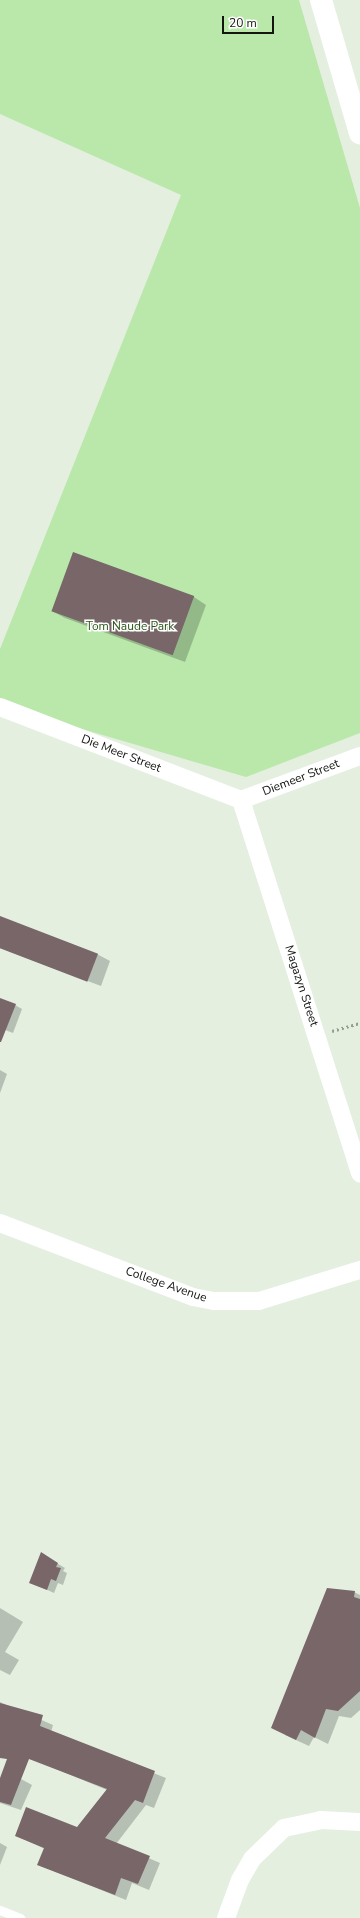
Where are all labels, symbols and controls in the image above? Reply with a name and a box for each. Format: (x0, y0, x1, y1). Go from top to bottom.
scale bar (224, 8, 276, 34)
text: 20 m (229, 15, 257, 31)
park label: Tom Naude Park (86, 620, 174, 634)
street label: Die Meer Street (79, 732, 163, 776)
street label: Diemeer Street (261, 757, 341, 799)
street label: Magazyn Street (281, 944, 321, 1028)
street label: College Avenue (123, 1264, 209, 1306)

